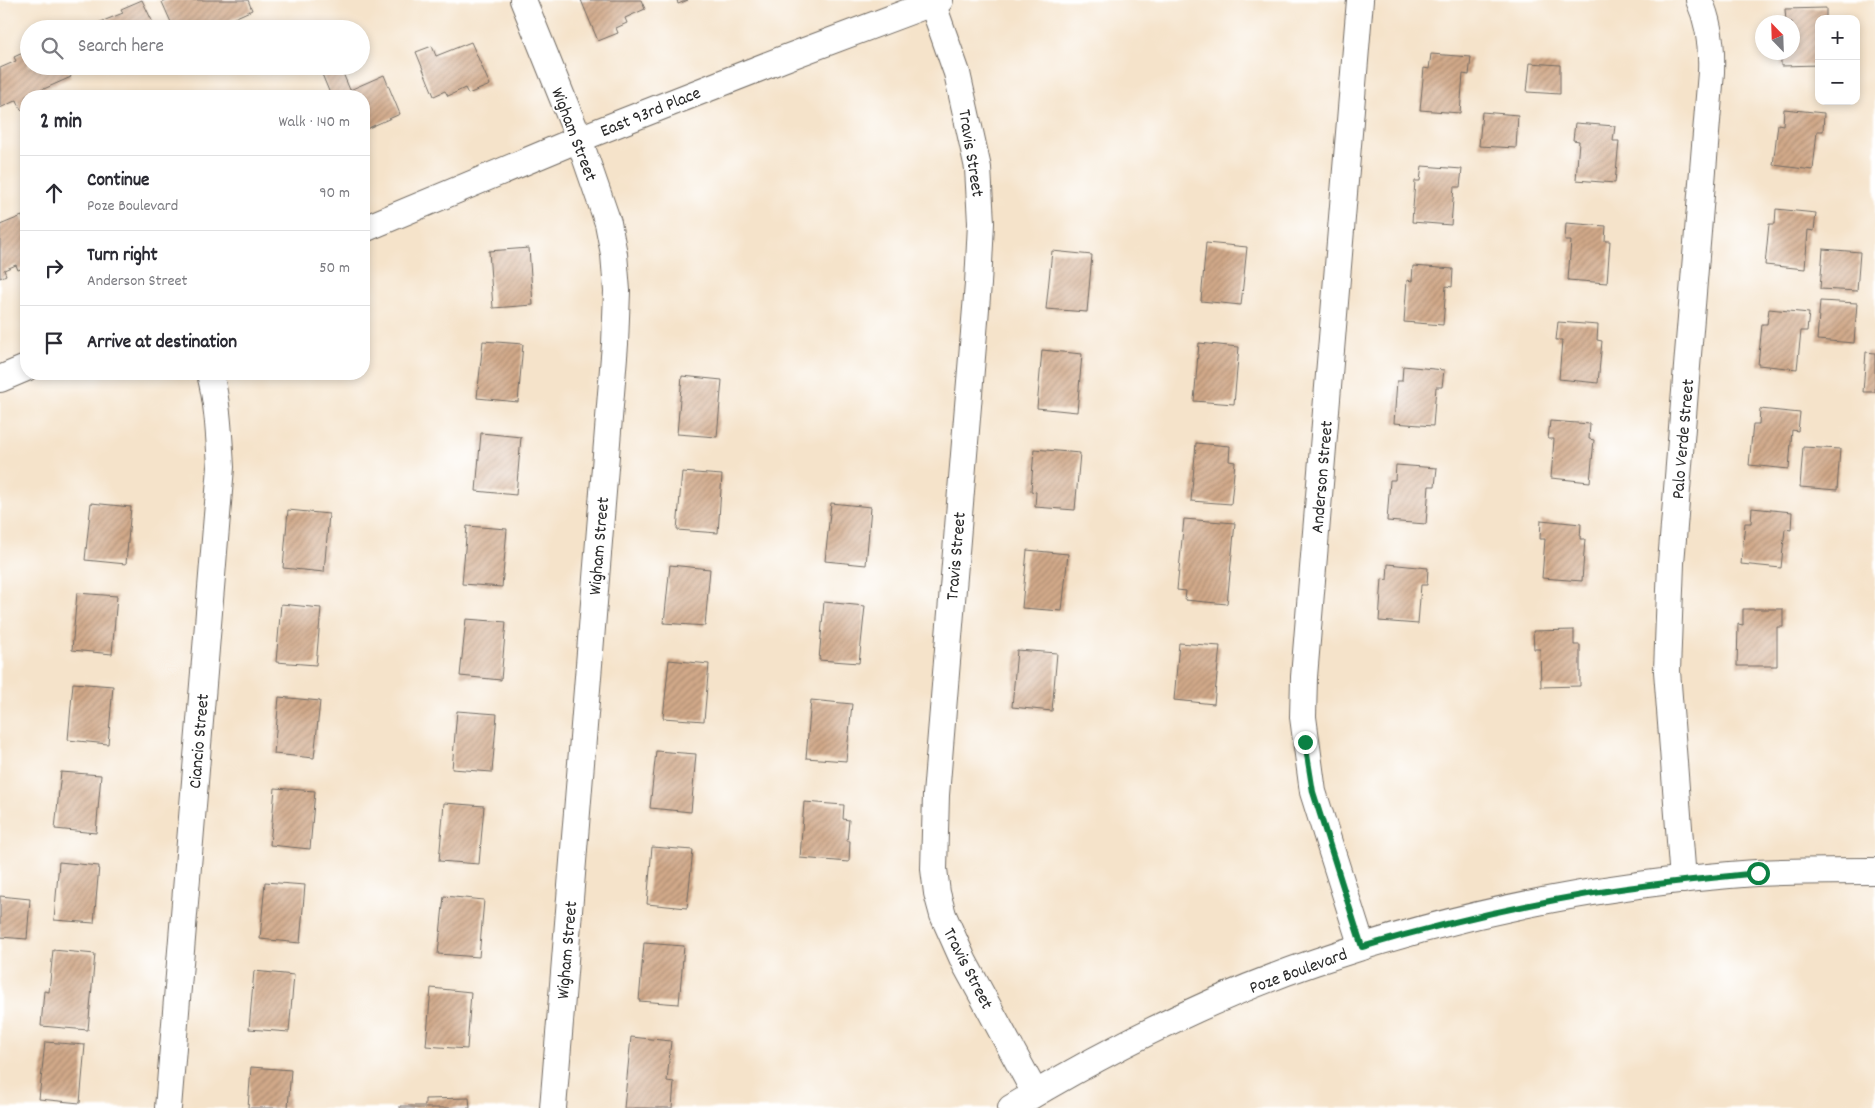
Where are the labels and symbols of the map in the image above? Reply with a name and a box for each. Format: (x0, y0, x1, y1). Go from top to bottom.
north arrow (1755, 15, 1800, 60)
street label: East 93rd Place (597, 82, 705, 145)
street label: Wigham Street (543, 84, 602, 186)
street label: Travis Street (950, 108, 989, 199)
street label: Palo Verde Street (1667, 378, 1702, 500)
street label: Anderson Street (1306, 420, 1341, 535)
street label: Wigham Street (584, 496, 617, 596)
street label: Travis Street (941, 511, 974, 601)
street label: Ciancio Street (184, 692, 217, 790)
route end (1294, 731, 1317, 754)
route start (1747, 862, 1770, 885)
street label: Wigham Street (552, 900, 585, 1000)
street label: Travis Street (936, 924, 998, 1015)
street label: Poze Boulevard (1246, 943, 1351, 1002)

